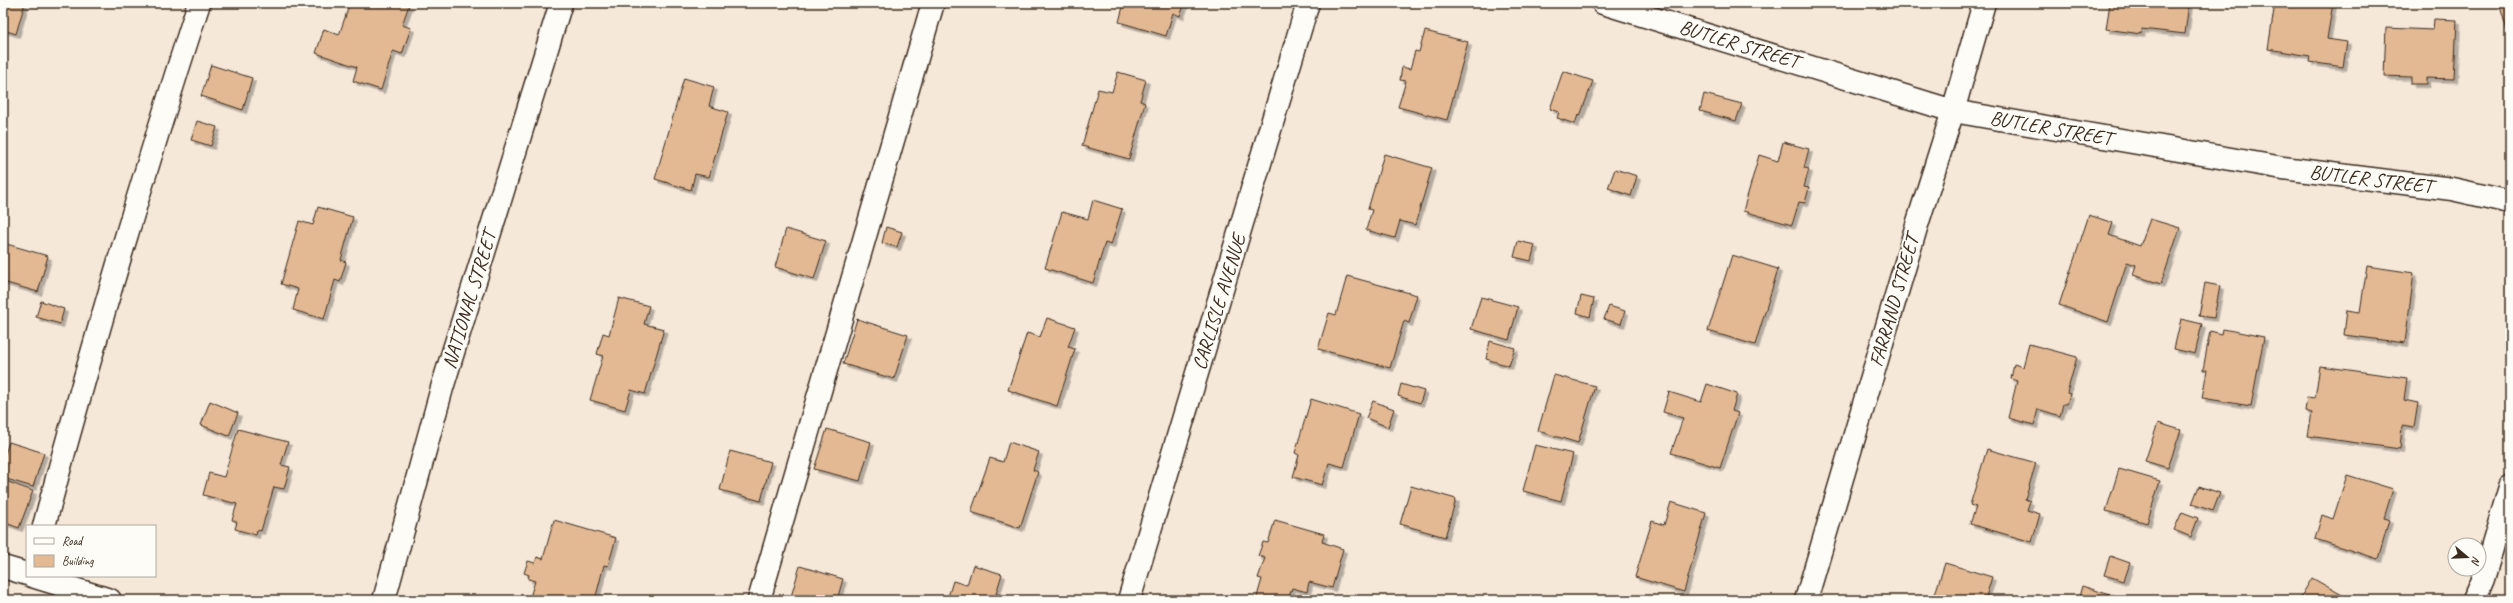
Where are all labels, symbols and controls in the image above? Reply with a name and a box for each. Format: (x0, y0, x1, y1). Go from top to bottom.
street label: BUTLER STREET (1676, 14, 1806, 75)
street label: BUTLER STREET (1988, 105, 2119, 152)
street label: BUTLER STREET (2308, 159, 2438, 200)
street label: NATIONAL STREET (436, 224, 503, 372)
street label: FARRAND STREET (1863, 228, 1926, 370)
street label: CARLISLE AVENUE (1187, 229, 1252, 373)
legend (26, 525, 156, 577)
text: Road (62, 533, 84, 549)
north arrow (2447, 537, 2487, 577)
text: Building (62, 553, 94, 569)
text: N (2468, 555, 2484, 568)

